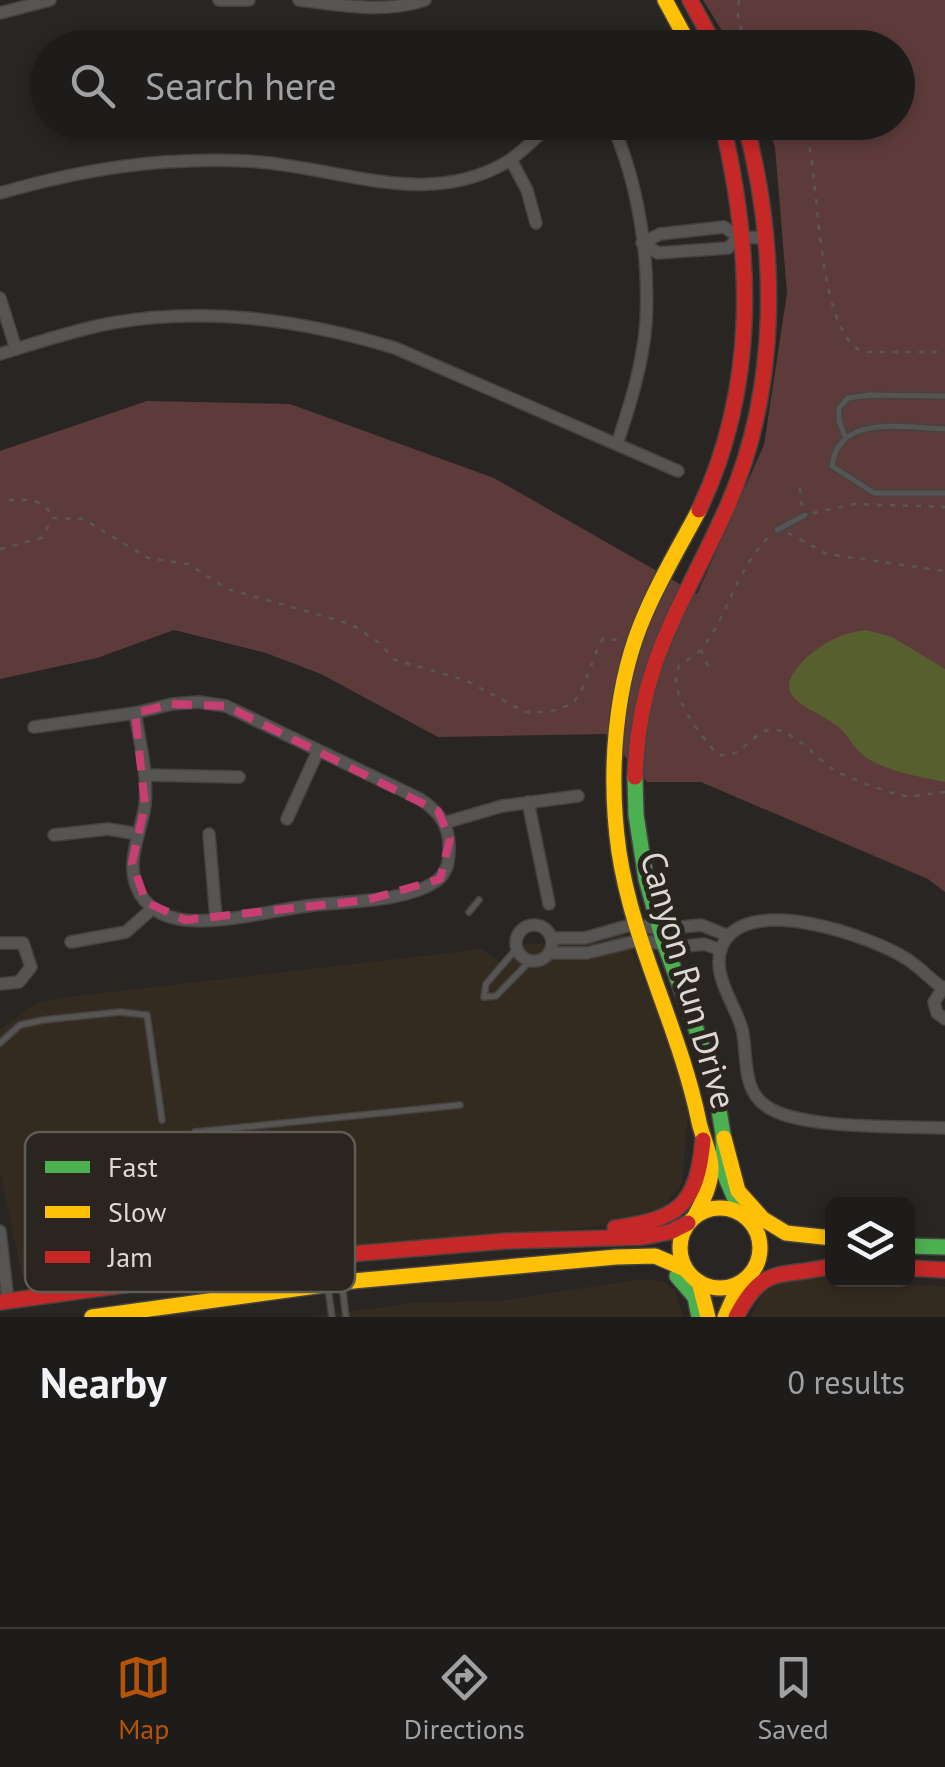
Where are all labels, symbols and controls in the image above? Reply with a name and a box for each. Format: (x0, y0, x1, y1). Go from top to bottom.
search box (30, 30, 915, 140)
icon: search (65, 58, 120, 113)
text: Search here (145, 61, 337, 110)
street label: Canyon Run Drive (630, 846, 748, 1114)
legend (25, 1132, 355, 1292)
text: Fast (108, 1148, 158, 1185)
text: Slow (108, 1193, 167, 1230)
map controls (825, 1197, 915, 1287)
button: layers (825, 1197, 915, 1287)
text: Jam (107, 1238, 153, 1275)
text: Nearby (40, 1355, 167, 1410)
text: 0 results (787, 1361, 905, 1403)
tab: Map (116, 1650, 171, 1747)
tab: Directions (404, 1650, 525, 1747)
tab: Saved (757, 1650, 829, 1747)

